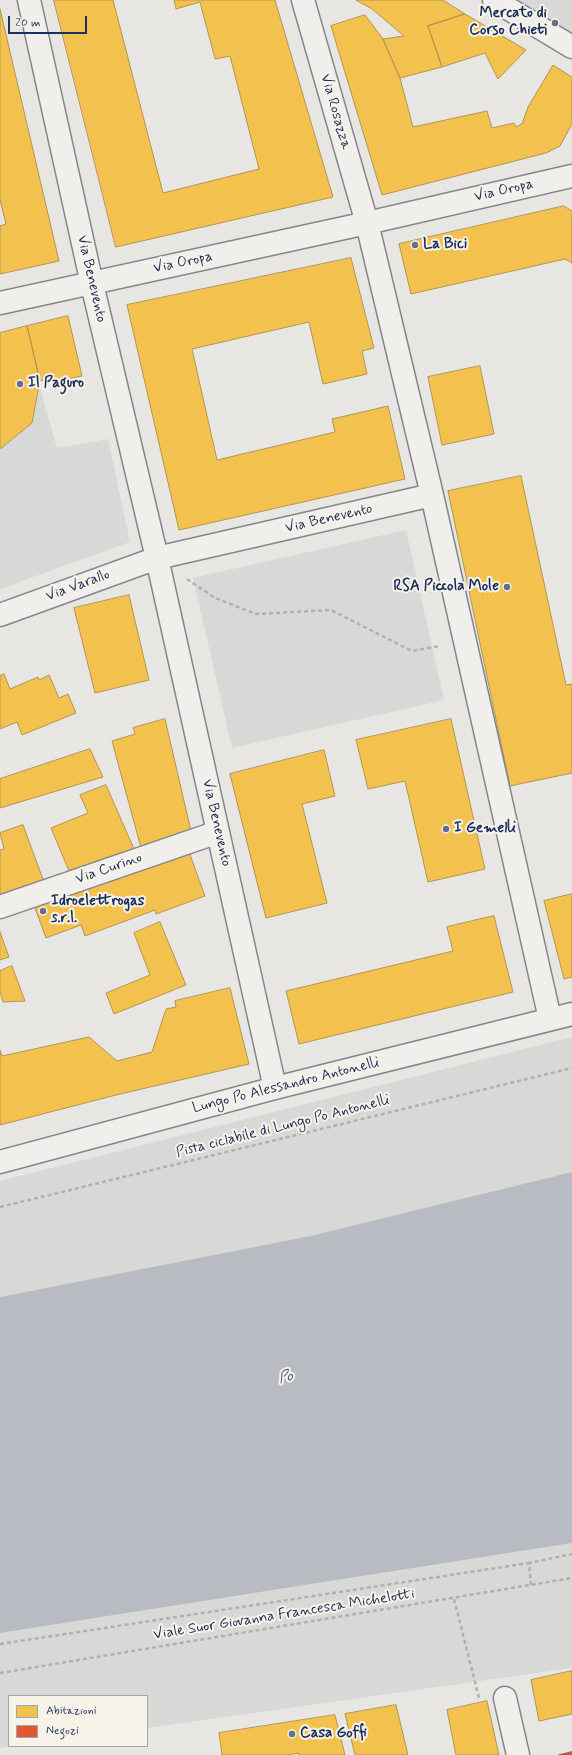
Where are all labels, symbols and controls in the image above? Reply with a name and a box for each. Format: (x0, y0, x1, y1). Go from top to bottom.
place label: Mercato di Corso Chieti (469, 5, 547, 40)
scale bar (10, 8, 89, 34)
text: 20 m (15, 15, 41, 31)
marker: Mercato di Corso Chieti (550, 18, 560, 28)
street label: Via Rosazza (316, 72, 354, 152)
street label: Via Oropa (473, 175, 535, 207)
street label: Via Benevento (72, 234, 110, 324)
place label: La Bici (423, 236, 467, 254)
marker: La Bici (410, 240, 420, 250)
street label: Via Oropa (152, 248, 214, 278)
place label: Il Paguro (28, 375, 84, 393)
marker: Il Paguro (15, 379, 25, 389)
street label: Via Benevento (284, 500, 374, 538)
street label: Via Varallo (44, 566, 112, 606)
place label: RSA Piccola Mole (393, 578, 499, 596)
marker: RSA Piccola Mole (502, 582, 512, 592)
street label: Via Benevento (197, 778, 235, 868)
place label: I Gemelli (454, 820, 516, 838)
marker: I Gemelli (441, 824, 451, 834)
street label: Via Curino (73, 849, 145, 889)
place label: Idroelettrogas s.r.l. (51, 893, 144, 928)
marker: Idroelettrogas s.r.l. (38, 906, 48, 916)
street label: Lungo Po Alessandro Antonelli (190, 1054, 382, 1118)
street label: Pista ciclabile di Lungo Po Antonelli (174, 1092, 392, 1162)
water label: Po (277, 1367, 295, 1389)
street label: Viale Suor Giovanna Francesca Michelotti (152, 1585, 416, 1645)
legend (8, 1695, 148, 1747)
text: Abitazioni (46, 1703, 97, 1719)
text: Negozi (46, 1723, 79, 1739)
place label: Casa Goffi (300, 1725, 367, 1743)
marker: Casa Goffi (287, 1729, 297, 1739)

